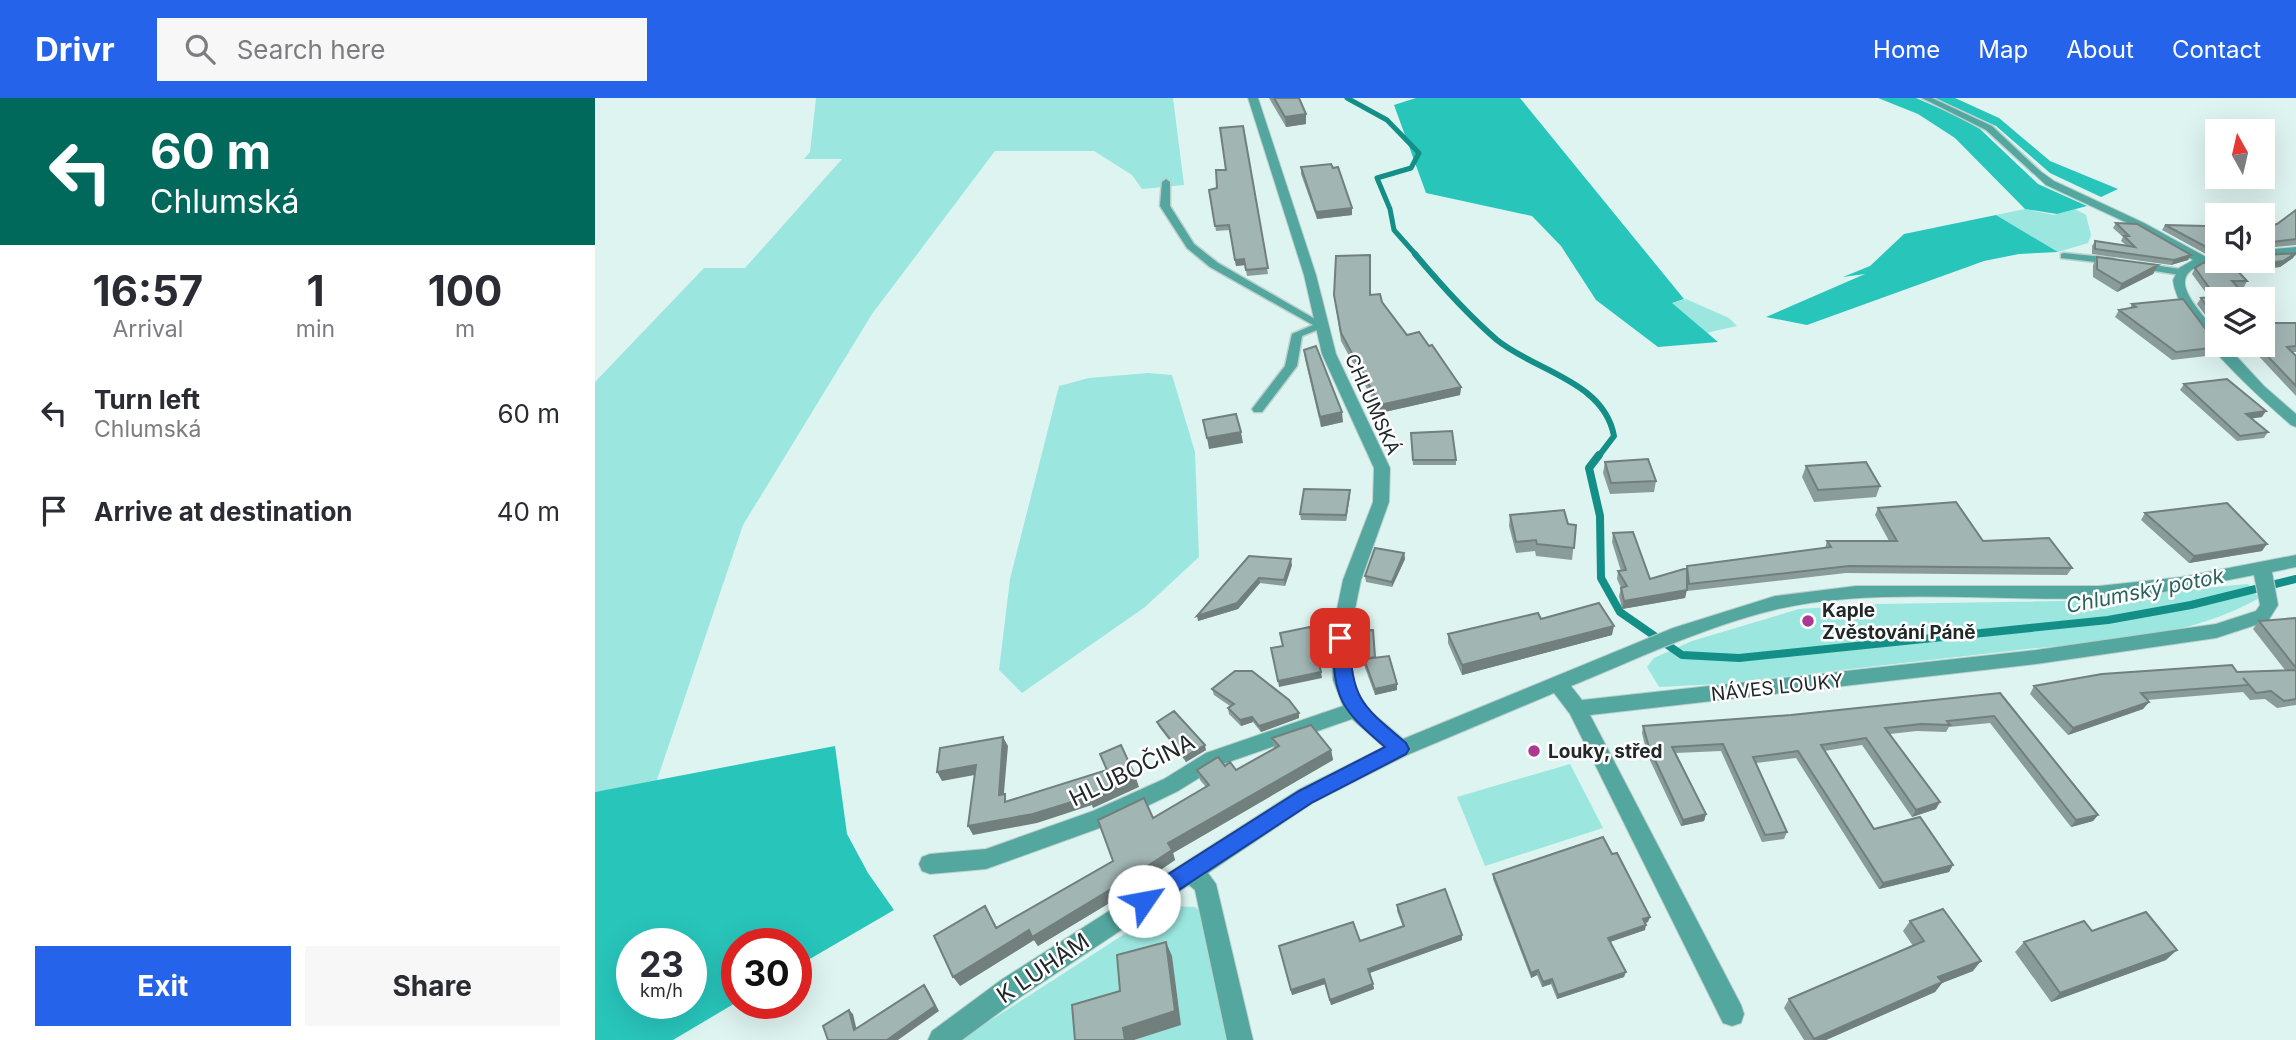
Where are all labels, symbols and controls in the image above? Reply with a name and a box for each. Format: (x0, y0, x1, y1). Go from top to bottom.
search box (157, 18, 647, 81)
text: Drivr (35, 29, 115, 69)
icon: search (181, 30, 219, 68)
text: Search here (237, 34, 385, 65)
text: Home (1873, 35, 1940, 64)
text: Map (1978, 35, 2028, 64)
text: About (2066, 35, 2134, 64)
text: Contact (2172, 35, 2261, 64)
north arrow (2205, 119, 2275, 189)
map controls (2205, 119, 2275, 357)
text: 60 m (150, 122, 271, 181)
icon: left (35, 126, 126, 217)
text: Chlumská (150, 182, 299, 221)
button: sound (2205, 203, 2275, 273)
text: 16:57 (93, 265, 203, 316)
text: 1 (306, 265, 324, 316)
text: 100 (428, 265, 502, 316)
button: layers (2205, 287, 2275, 357)
text: Arrival (113, 315, 183, 343)
text: min (296, 315, 335, 343)
text: m (455, 315, 475, 343)
street label: CHLUMSKÁ (1340, 350, 1406, 458)
text: Turn left (94, 384, 200, 415)
icon: left (35, 394, 73, 432)
text: 60 m (497, 398, 560, 429)
text: Chlumská (94, 415, 201, 443)
icon: arrive (35, 492, 73, 530)
text: Arrive at destination (94, 496, 353, 527)
text: 40 m (497, 496, 560, 527)
water label: Chlumský potok (2064, 563, 2226, 618)
place label: Kaple Zvěstování Páně (1822, 599, 1976, 644)
pin (1310, 608, 1370, 668)
marker: Kaple Zvěstování Páně (1800, 613, 1816, 629)
icon: arrive (1321, 619, 1359, 657)
street label: NÁVES LOUKY (1710, 668, 1844, 706)
street label: HLUBOČINA (1065, 728, 1199, 812)
place label: Louky, střed (1548, 740, 1663, 763)
marker: Louky, střed (1526, 743, 1542, 759)
position arrow (1107, 864, 1181, 938)
street label: K LUHÁM (991, 927, 1095, 1009)
speed limit sign: 30 (721, 928, 812, 1019)
text: 23 (639, 943, 684, 985)
button: Exit (35, 946, 291, 1026)
button: Share (305, 946, 560, 1026)
text: km/h (640, 980, 683, 1001)

